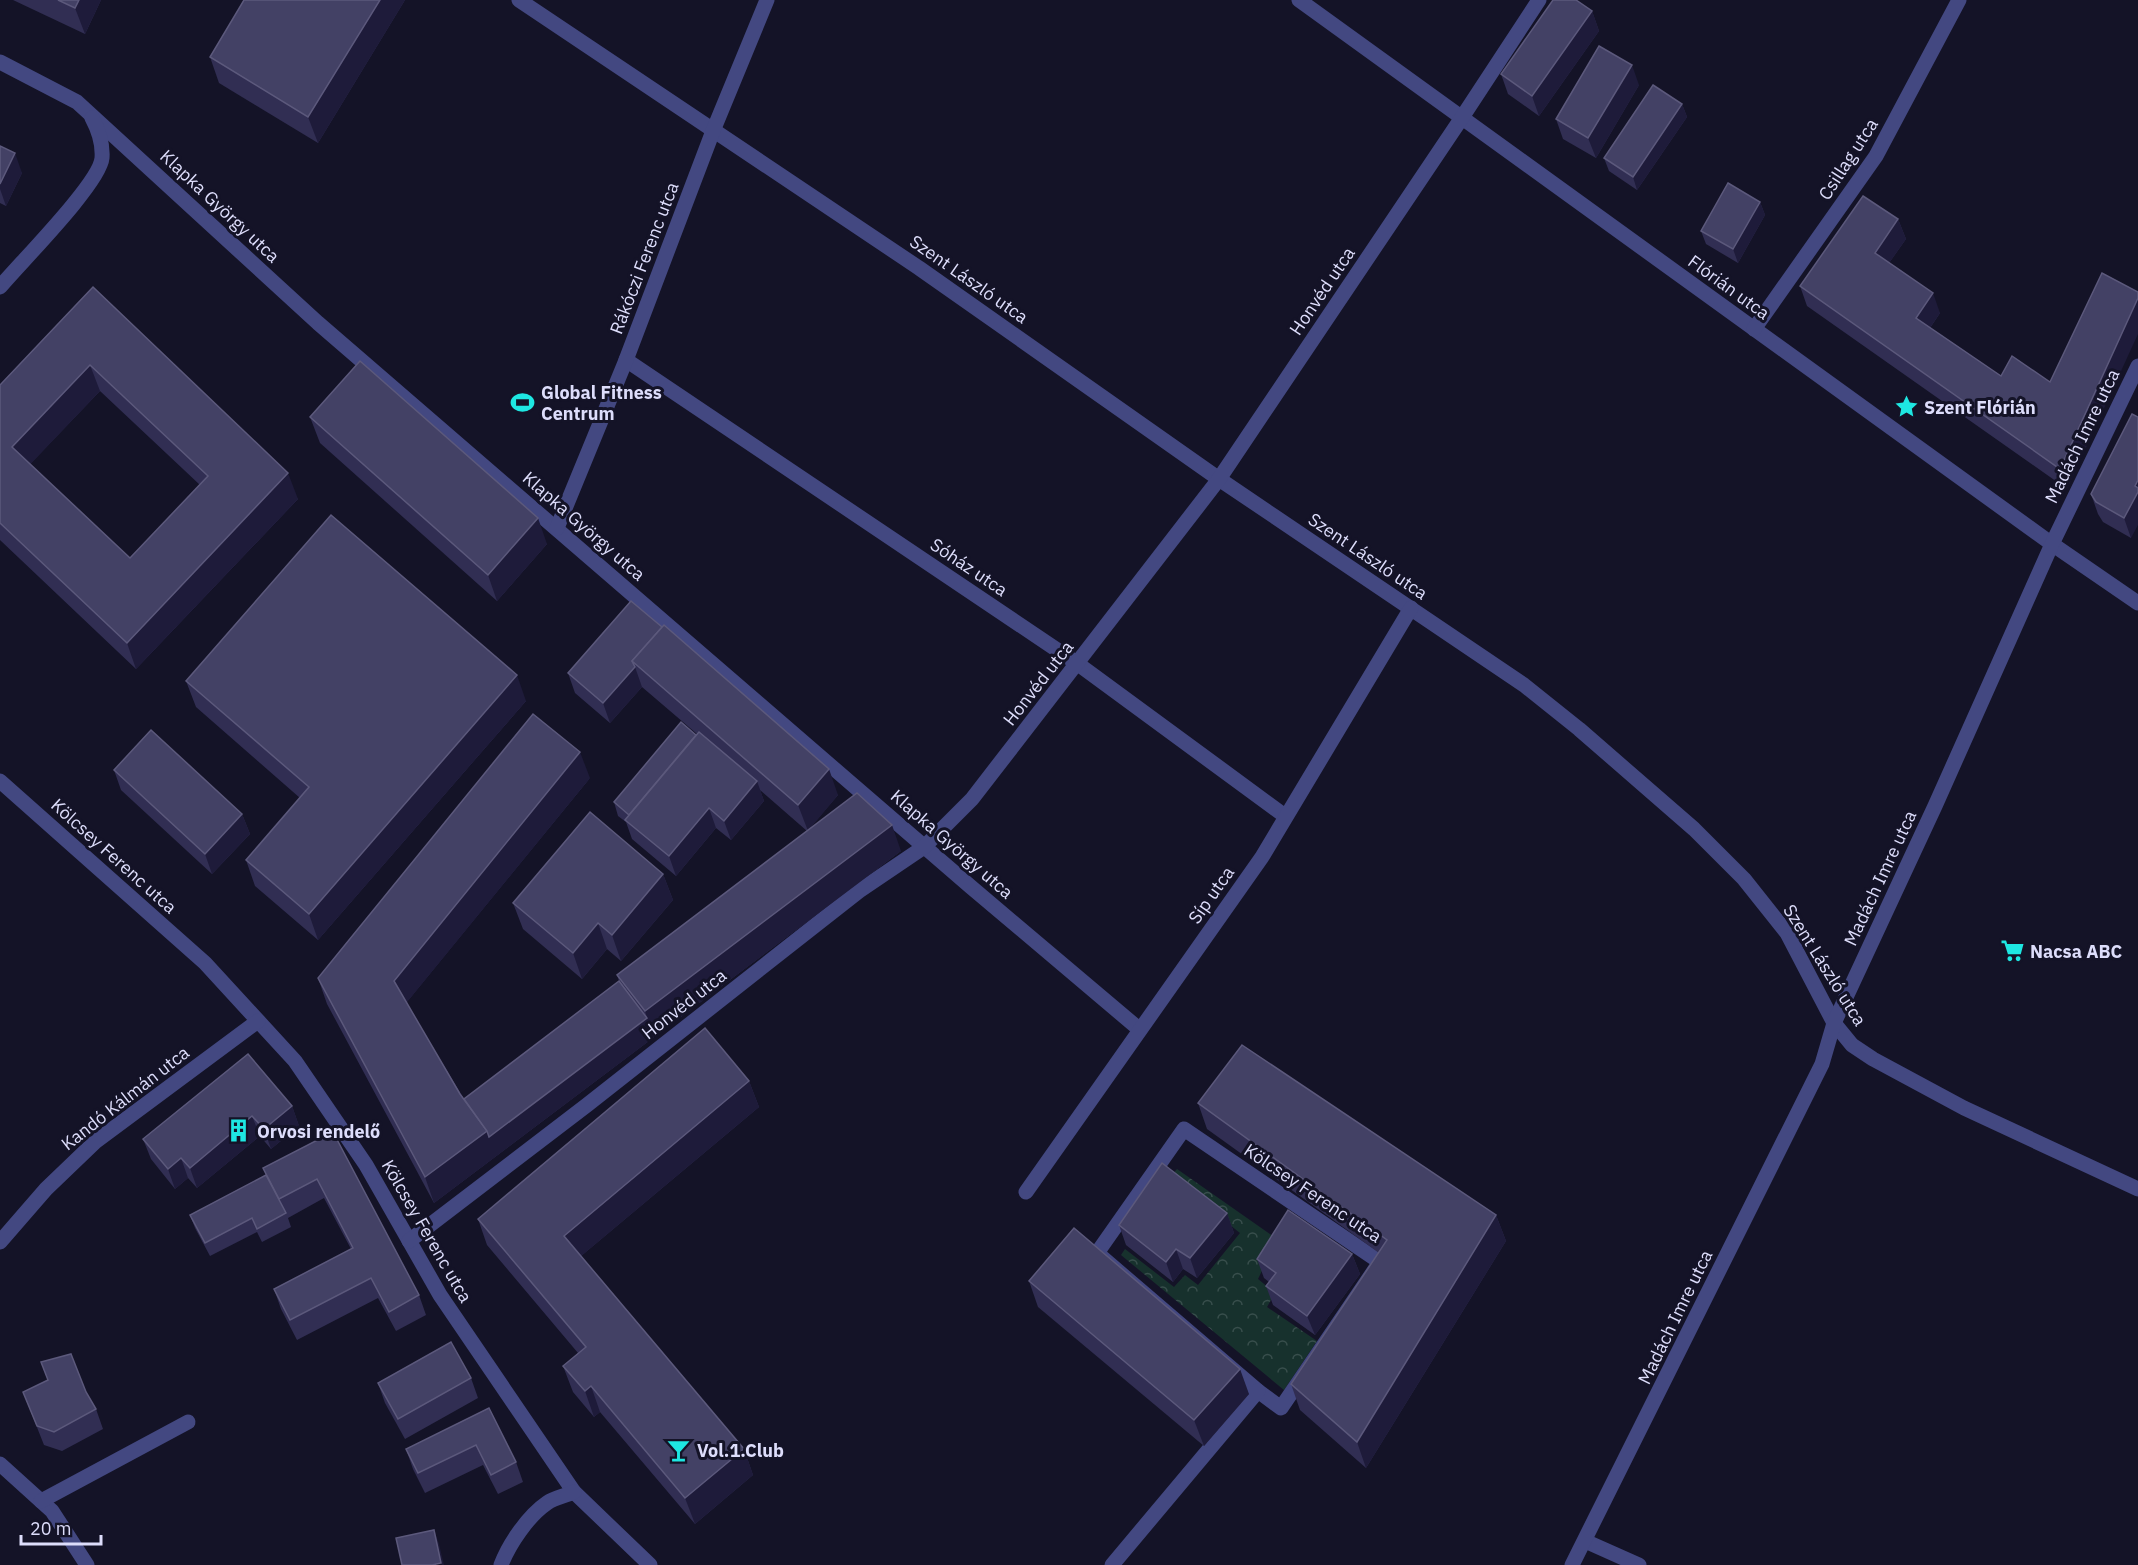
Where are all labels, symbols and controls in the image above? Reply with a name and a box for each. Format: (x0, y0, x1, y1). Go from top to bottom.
street label: Csillag utca (1813, 114, 1883, 204)
street label: Klapka György utca (155, 145, 285, 268)
street label: Rákóczi Ferenc utca (604, 178, 684, 337)
street label: Szent László utca (905, 230, 1033, 329)
street label: Honvéd utca (1284, 242, 1360, 339)
street label: Flórián utca (1684, 250, 1775, 325)
street label: Madách Imre utca (2040, 365, 2125, 507)
place label: Global Fitness Centrum (541, 381, 662, 425)
sports icon: Global Fitness Centrum (510, 389, 536, 415)
place icon: Szent Flórián (1893, 394, 1919, 420)
place label: Szent Flórián (1924, 396, 2036, 419)
street label: Klapka György utca (518, 466, 650, 586)
street label: Szent László utca (1304, 508, 1432, 605)
street label: Sóház utca (926, 533, 1012, 601)
street label: Honvéd utca (998, 636, 1078, 730)
street label: Klapka György utca (886, 784, 1018, 904)
street label: Kölcsey Ferenc utca (46, 793, 182, 919)
street label: Madách Imre utca (1839, 806, 1922, 949)
street label: Síp utca (1183, 862, 1239, 928)
street label: Szent László utca (1778, 900, 1872, 1030)
supermarket icon: Nacsa ABC (1999, 938, 2025, 964)
place label: Nacsa ABC (2030, 940, 2122, 963)
street label: Honvéd utca (637, 964, 731, 1044)
street label: Kandó Kálmán utca (56, 1041, 194, 1155)
building icon: Orvosi rendelő (226, 1118, 252, 1144)
place label: Orvosi rendelő (257, 1120, 380, 1143)
street label: Kölcsey Ferenc utca (1240, 1138, 1387, 1248)
street label: Kölcsey Ferenc utca (377, 1155, 477, 1307)
street label: Madách Imre utca (1633, 1246, 1718, 1388)
bar icon: Vol.1.Club (666, 1437, 692, 1463)
place label: Vol.1.Club (697, 1439, 784, 1462)
scale bar (21, 1508, 100, 1546)
text: 20 m (30, 1517, 72, 1540)

